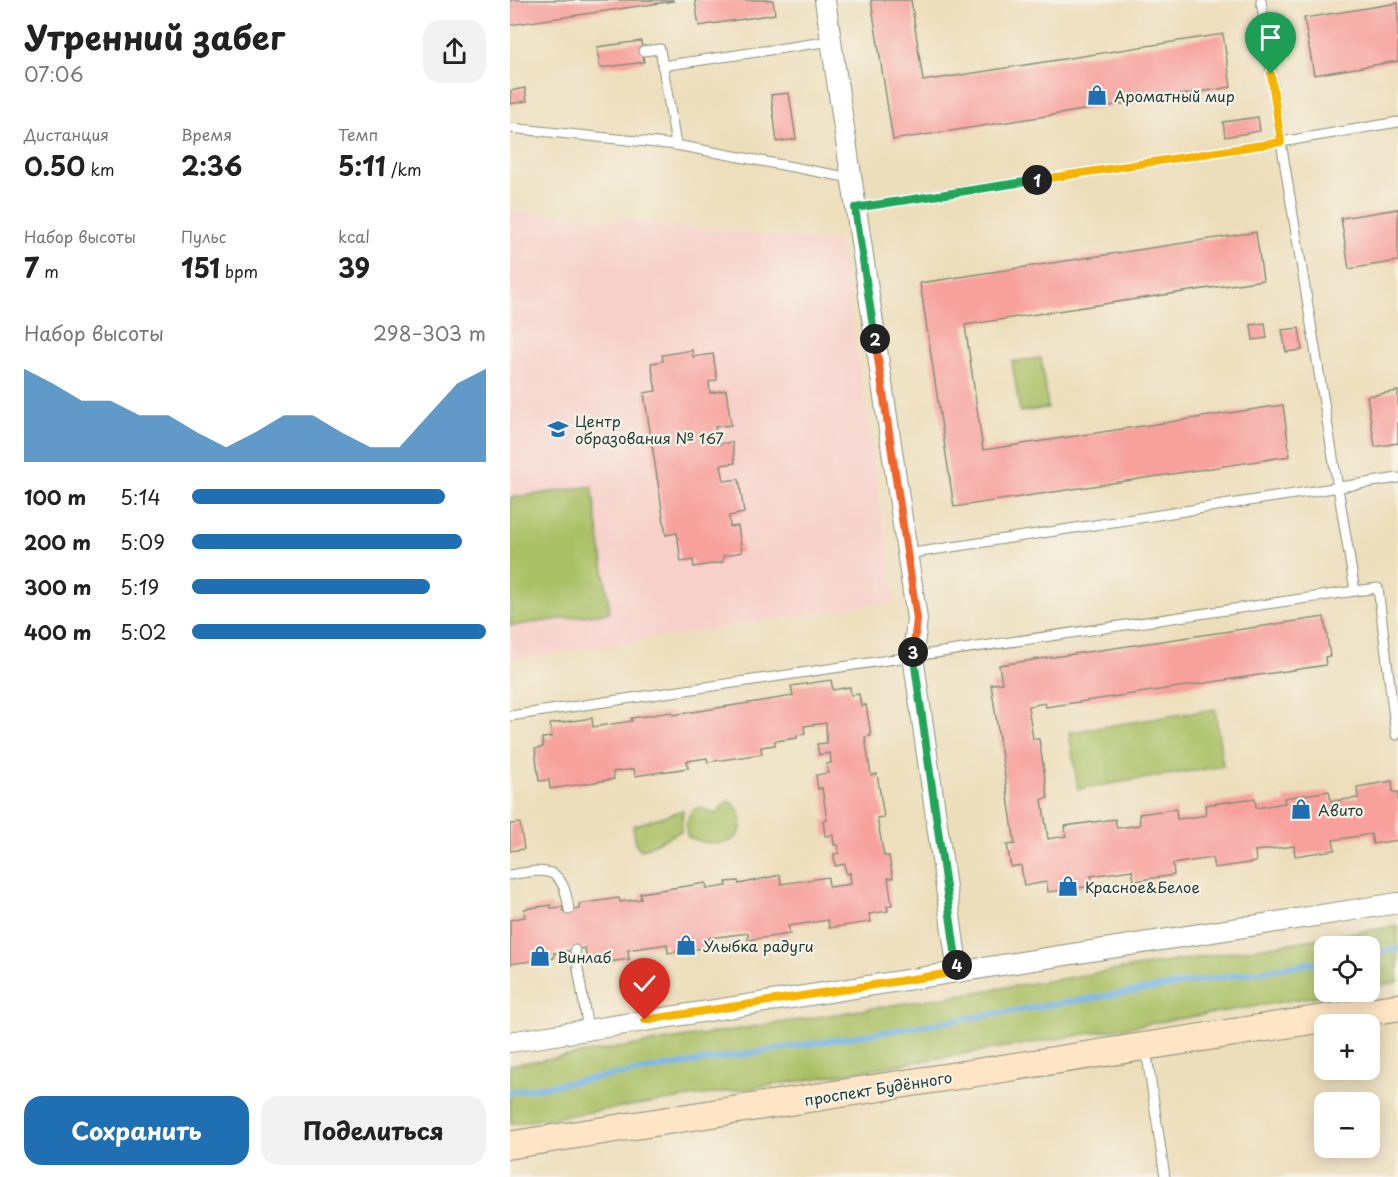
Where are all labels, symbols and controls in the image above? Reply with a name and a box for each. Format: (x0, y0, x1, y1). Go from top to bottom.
text: Утренний забег (24, 11, 285, 61)
pin (1245, 12, 1296, 74)
button: share (423, 20, 486, 83)
icon: arrive (1254, 21, 1287, 54)
text: 07:06 (24, 59, 84, 89)
shop icon: Ароматный мир (1085, 83, 1109, 107)
place label: Ароматный мир (1114, 84, 1235, 107)
text: Дистанция (24, 122, 109, 146)
text: Время (181, 122, 232, 146)
text: Темп (338, 122, 378, 146)
text: 0.50 (24, 146, 85, 185)
text: 2:36 (181, 146, 242, 185)
text: 5:11 (338, 146, 386, 185)
text: km (85, 157, 114, 181)
text: /km (386, 157, 422, 181)
pin: 1 (1022, 165, 1052, 195)
text: 1 (1033, 168, 1041, 192)
text: Набор высоты (24, 224, 136, 248)
text: Пульс (181, 224, 226, 248)
text: kcal (338, 224, 370, 248)
text: 7 (24, 248, 39, 287)
text: 151 (181, 248, 220, 287)
text: 39 (338, 248, 370, 287)
text: m (39, 259, 59, 283)
text: bpm (220, 259, 258, 283)
text: Набор высоты (24, 318, 164, 348)
text: 298–303 m (373, 318, 486, 348)
pin: 2 (860, 324, 890, 354)
text: 2 (869, 327, 881, 351)
place label: Центр образования № 167 (575, 409, 724, 449)
school or university icon: Центр образования № 167 (546, 417, 570, 441)
text: 100 m (24, 482, 86, 512)
text: 5:14 (120, 482, 161, 512)
text: 200 m (24, 527, 91, 557)
text: 5:09 (120, 527, 165, 557)
text: 300 m (24, 572, 92, 602)
text: 5:19 (120, 572, 159, 602)
text: 400 m (24, 617, 92, 647)
text: 5:02 (120, 617, 167, 647)
pin: 3 (898, 637, 928, 667)
text: 3 (908, 640, 918, 664)
shop icon: Авито (1289, 797, 1313, 821)
place label: Авито (1318, 798, 1363, 821)
shop icon: Красное&Белое (1056, 874, 1080, 898)
place label: Красное&Белое (1085, 875, 1200, 898)
shop icon: Улыбка радуги (674, 933, 698, 957)
place label: Улыбка радуги (703, 934, 814, 957)
map controls (1314, 936, 1380, 1158)
button: locate (1314, 936, 1380, 1002)
shop icon: Винлаб (528, 944, 552, 968)
place label: Винлаб (557, 945, 611, 968)
pin: 4 (942, 950, 972, 980)
text: 4 (952, 953, 962, 977)
pin (619, 958, 670, 1020)
icon: check (628, 967, 661, 1000)
button: + (1314, 1014, 1380, 1080)
street label: проспект Будённого (802, 1065, 954, 1111)
button: − (1314, 1092, 1380, 1158)
button: Сохранить (24, 1096, 249, 1165)
button: Поделиться (261, 1096, 486, 1165)

